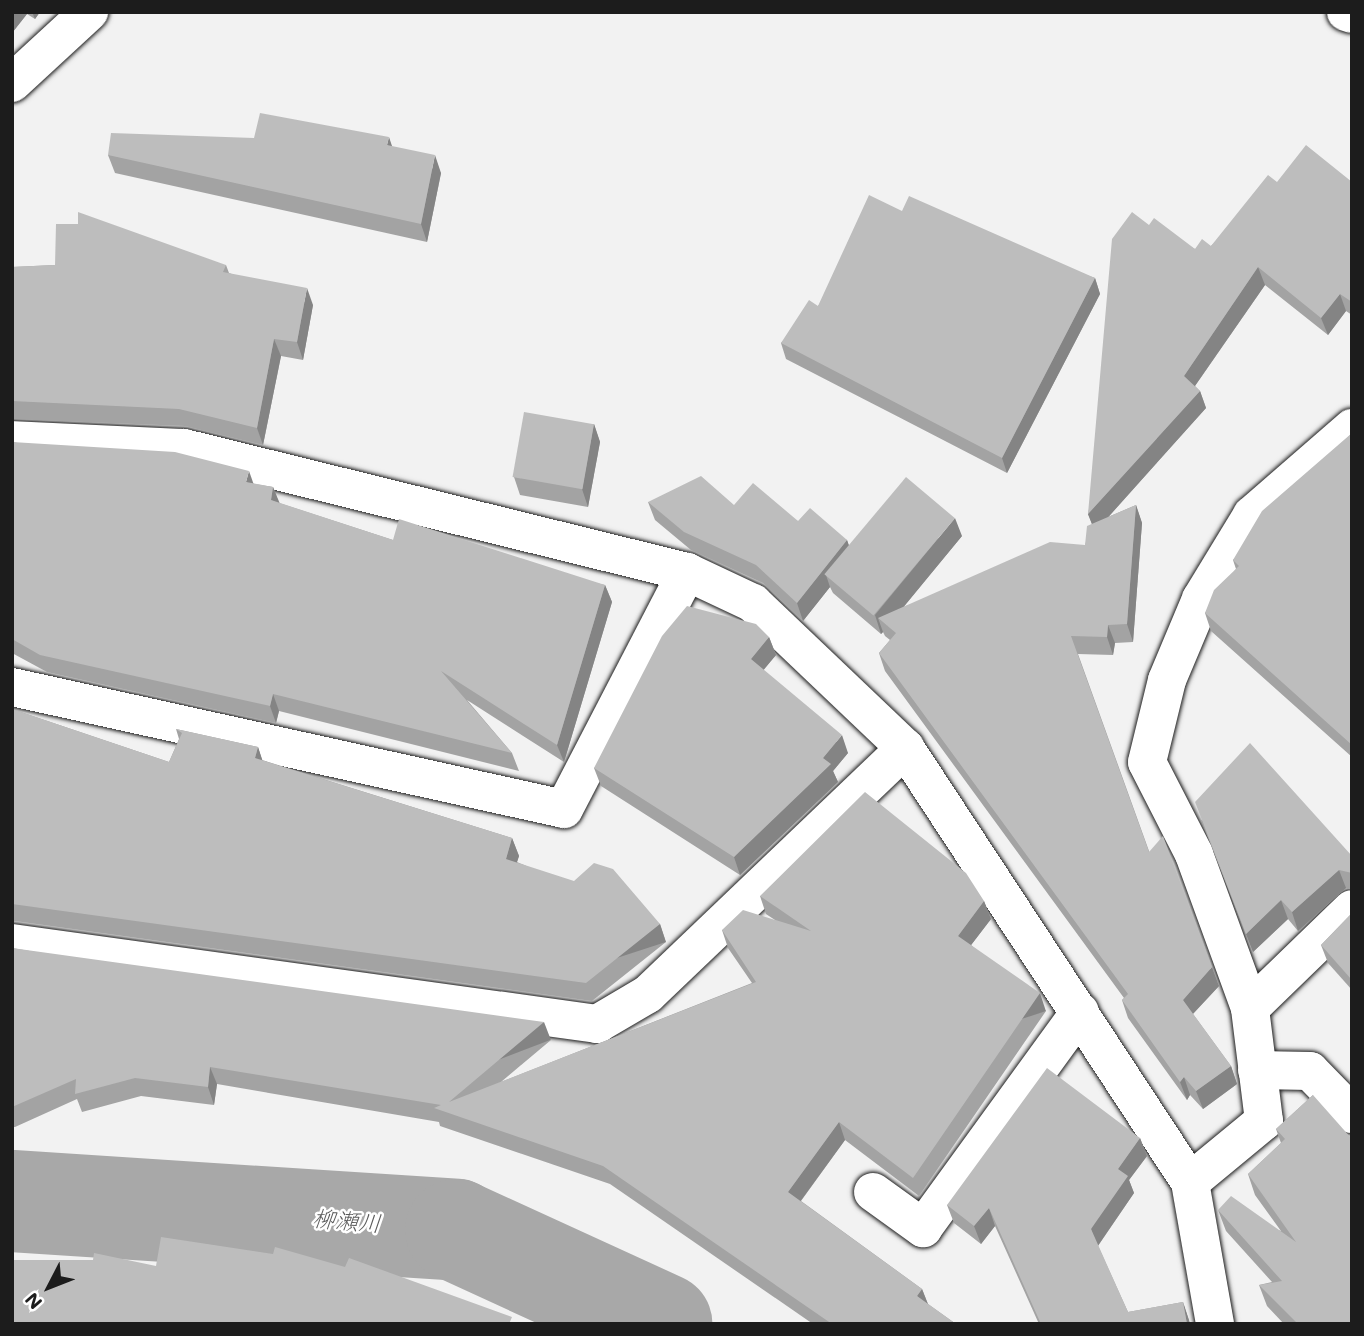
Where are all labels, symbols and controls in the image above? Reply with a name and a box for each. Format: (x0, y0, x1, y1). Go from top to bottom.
water label: 柳瀬川 (311, 1203, 383, 1237)
north arrow (14, 1252, 84, 1322)
text: N (19, 1288, 47, 1315)

